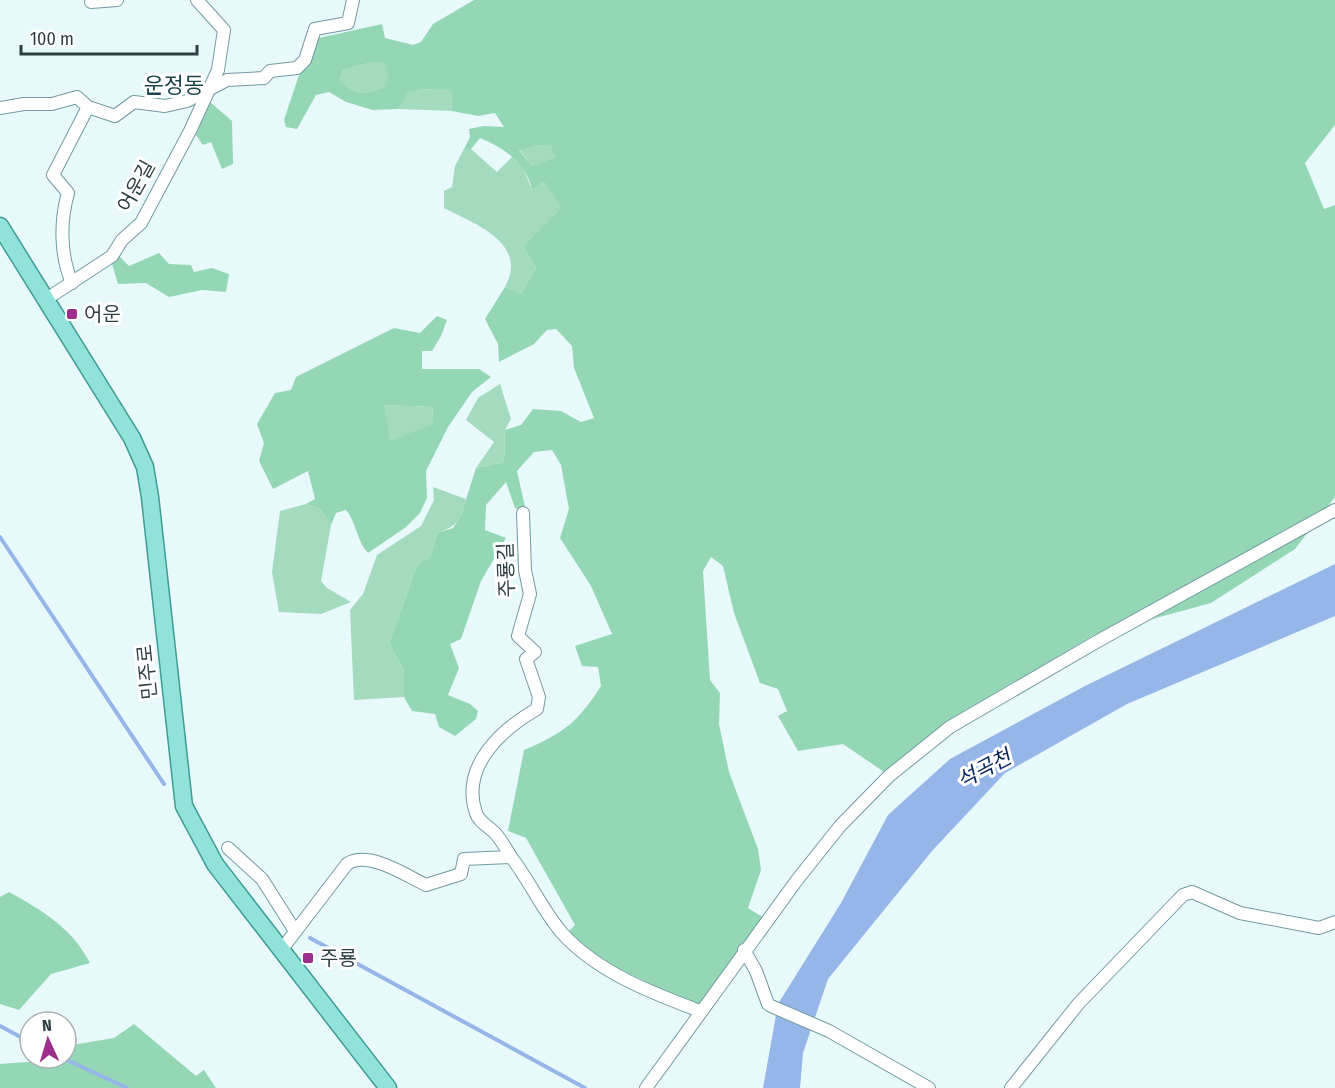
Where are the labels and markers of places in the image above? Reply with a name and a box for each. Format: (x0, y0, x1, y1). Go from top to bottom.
place label: 어운 (84, 302, 121, 326)
marker: 어운 (65, 307, 79, 321)
place label: 주룡 (320, 946, 357, 970)
marker: 주룡 (301, 951, 315, 965)

